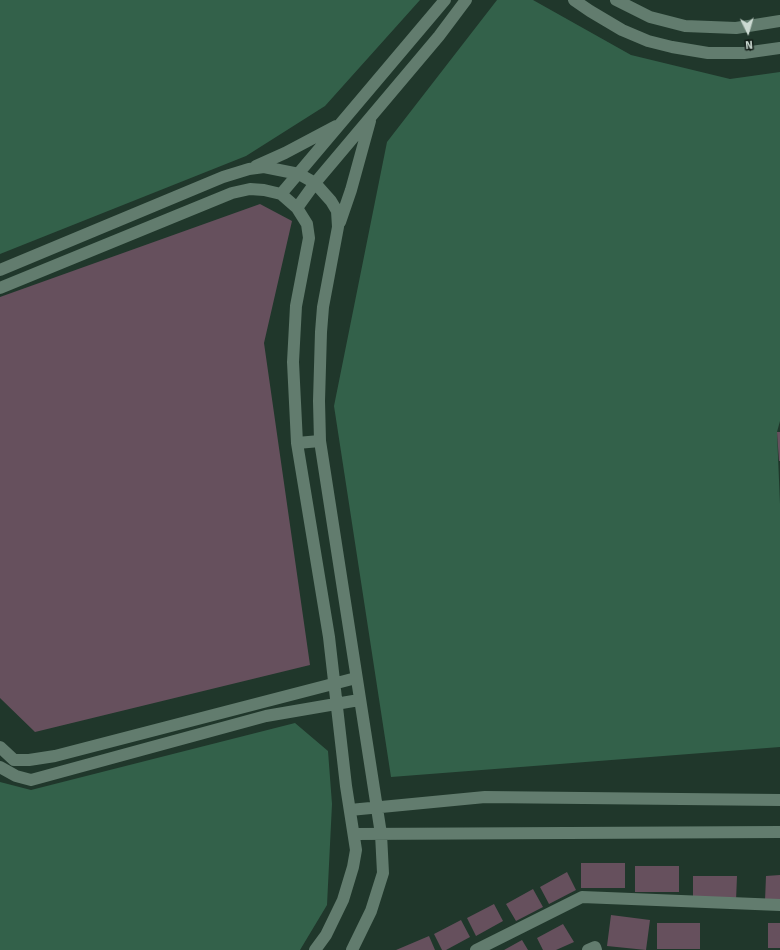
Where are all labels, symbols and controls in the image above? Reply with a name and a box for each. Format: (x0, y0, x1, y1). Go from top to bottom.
north arrow (728, 12, 768, 52)
text: N (745, 38, 753, 51)

